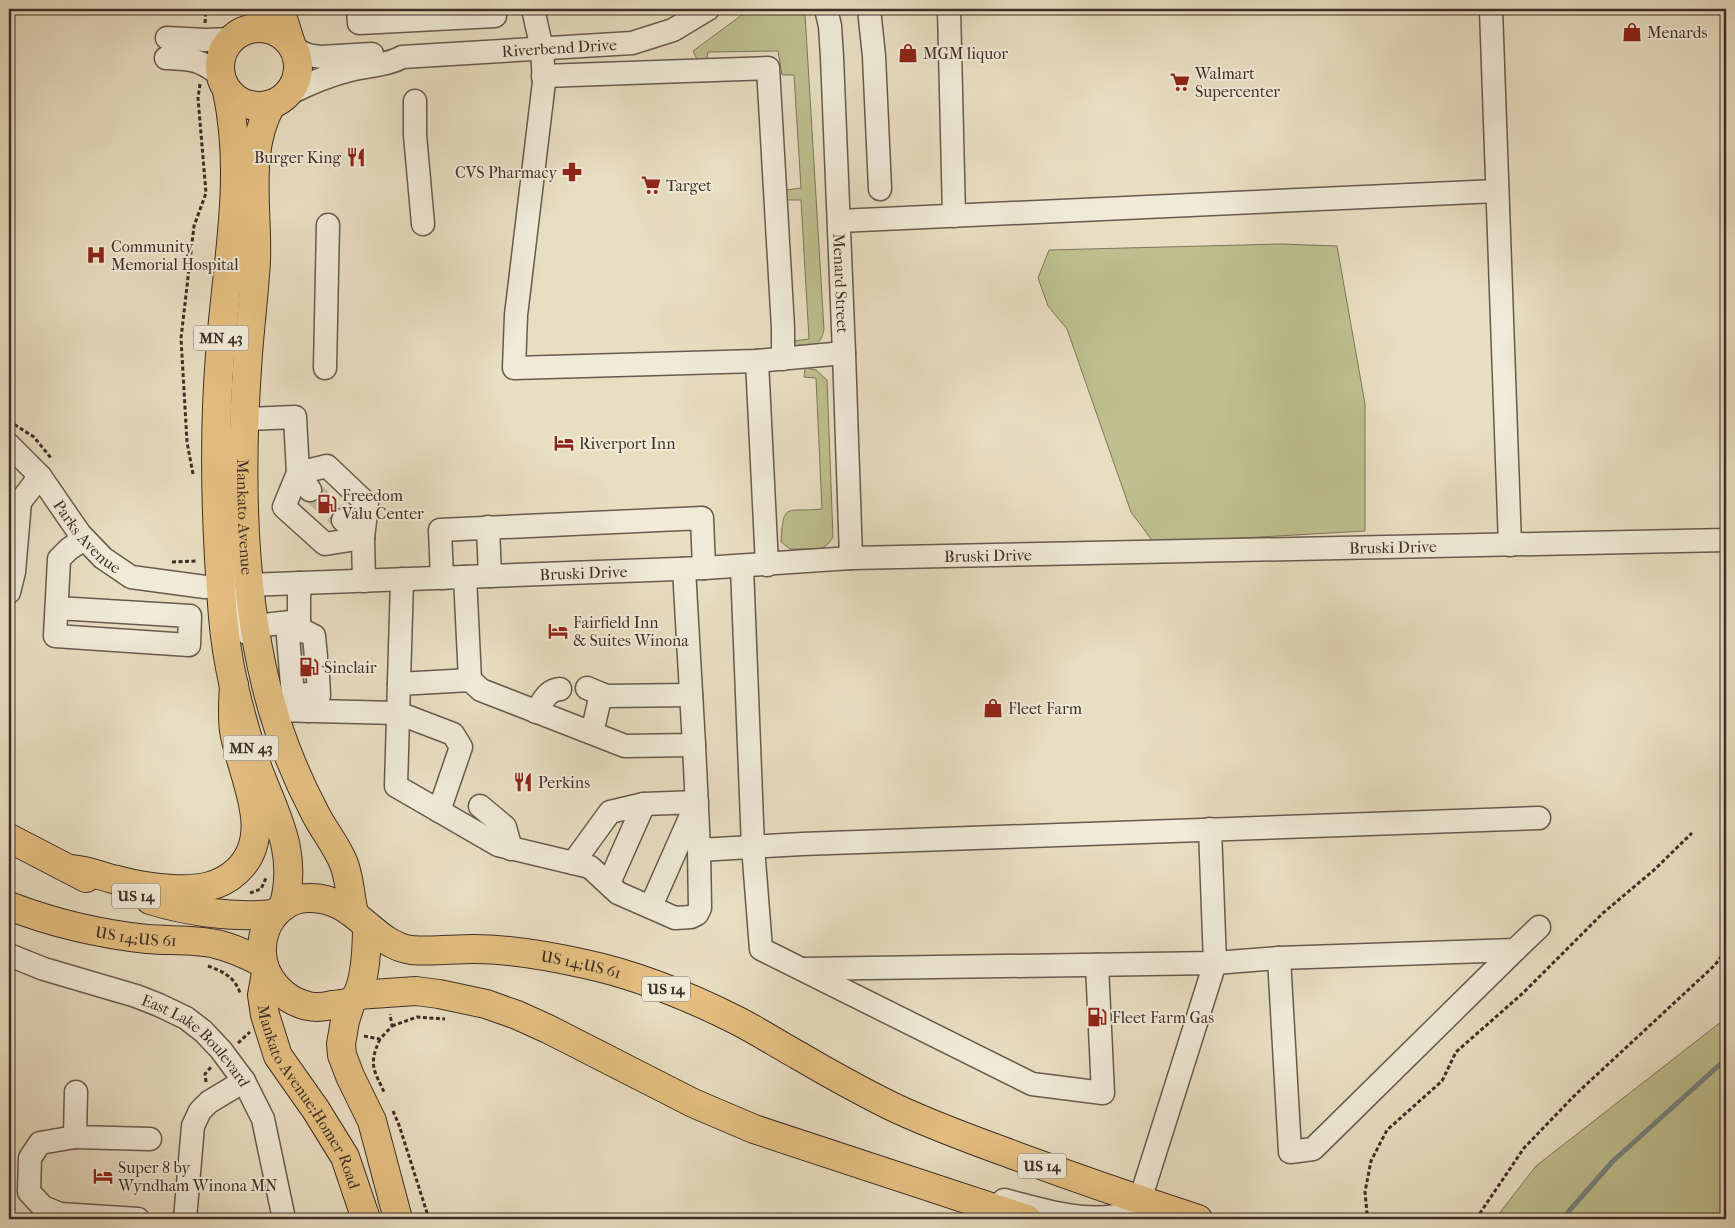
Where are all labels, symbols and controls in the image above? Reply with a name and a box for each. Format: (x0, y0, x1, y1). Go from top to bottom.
shop icon: Menards (1621, 21, 1643, 43)
place label: Menards (1647, 23, 1707, 42)
street label: Riverbend Drive (501, 34, 617, 60)
shop icon: MGM liquor (897, 42, 919, 64)
place label: MGM liquor (923, 44, 1008, 63)
place label: Walmart Supercenter (1194, 64, 1280, 101)
supermarket icon: Walmart Supercenter (1169, 71, 1191, 93)
restaurant icon: Burger King (345, 146, 367, 168)
place label: Burger King (254, 148, 341, 167)
pharmacy icon: CVS Pharmacy (561, 161, 583, 183)
place label: CVS Pharmacy (455, 163, 557, 182)
supermarket icon: Target (640, 174, 662, 196)
place label: Target (666, 176, 712, 195)
street label: Menard Street (830, 233, 853, 334)
place label: Community Memorial Hospital (111, 237, 239, 274)
hospital icon: Community Memorial Hospital (85, 244, 107, 266)
road number: MN 43 (194, 326, 248, 350)
hotel icon: Riverport Inn (553, 432, 575, 454)
place label: Riverport Inn (579, 434, 676, 453)
street label: Mankato Avenue (234, 459, 257, 576)
place label: Freedom Valu Center (341, 486, 424, 523)
fuel station icon: Freedom Valu Center (316, 493, 338, 515)
street label: Parks Avenue (50, 496, 125, 577)
street label: Bruski Drive (1349, 536, 1437, 557)
street label: Bruski Drive (944, 545, 1032, 566)
street label: Bruski Drive (539, 561, 628, 584)
place label: Fairfield Inn & Suites Winona (573, 613, 689, 650)
hotel icon: Fairfield Inn & Suites Winona (547, 620, 569, 642)
fuel station icon: Sinclair (298, 656, 320, 678)
place label: Sinclair (324, 658, 377, 677)
shop icon: Fleet Farm (982, 697, 1004, 719)
place label: Fleet Farm (1008, 699, 1083, 718)
road number: MN 43 (224, 736, 278, 760)
restaurant icon: Perkins (512, 771, 534, 793)
place label: Perkins (538, 773, 590, 792)
road number: US 14 (112, 884, 160, 908)
street label: US 14;US 61 (94, 922, 177, 950)
street label: US 14;US 61 (539, 946, 624, 982)
road number: US 14 (642, 976, 690, 1002)
street label: East Lake Boulevard (139, 990, 255, 1090)
street label: Mankato Avenue;Homer Road (254, 1003, 365, 1191)
fuel station icon: Fleet Farm Gas (1086, 1006, 1108, 1028)
place label: Fleet Farm Gas (1112, 1008, 1214, 1027)
road number: US 14 (1018, 1154, 1066, 1178)
place label: Super 8 by Wyndham Winona MN (117, 1158, 277, 1195)
hotel icon: Super 8 by Wyndham Winona MN (92, 1165, 114, 1187)

